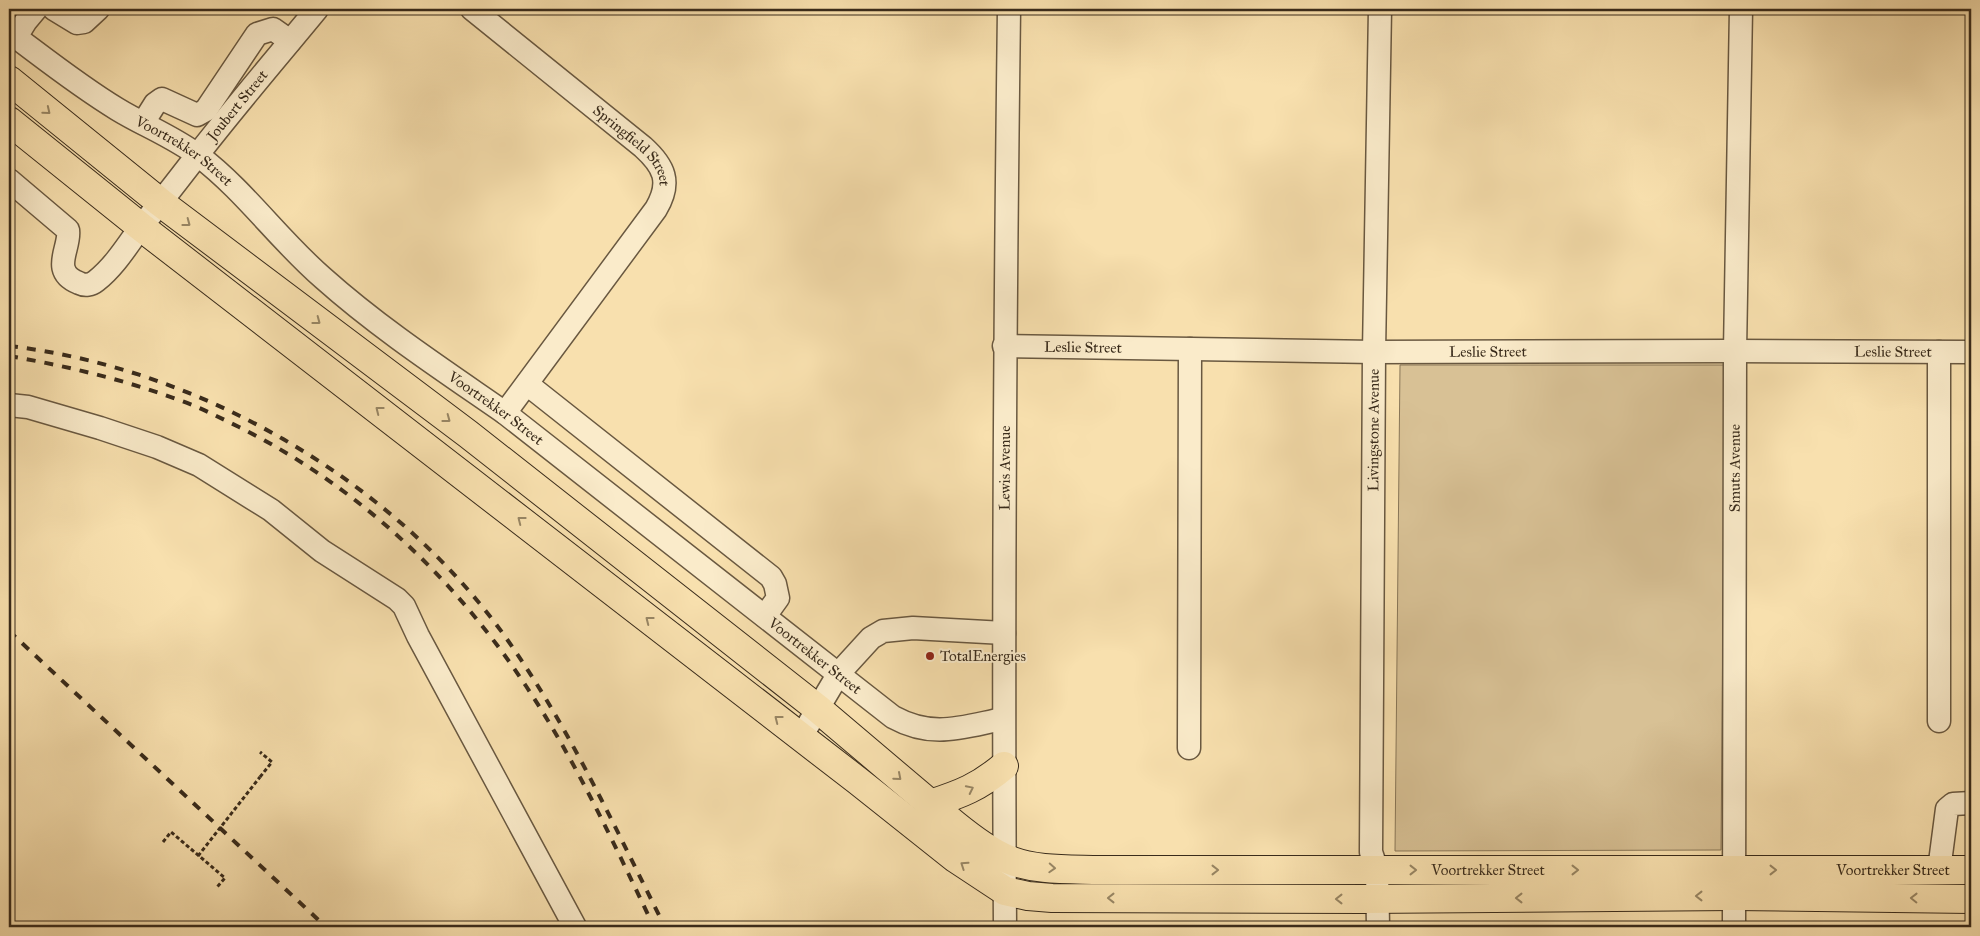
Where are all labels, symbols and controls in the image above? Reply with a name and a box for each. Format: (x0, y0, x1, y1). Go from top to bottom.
street label: Joubert Street (202, 66, 272, 147)
street label: Springfield Street (589, 101, 673, 187)
one-way arrow (41, 106, 50, 115)
street label: Voortrekker Street (132, 112, 237, 190)
one-way arrow (181, 217, 191, 226)
one-way arrow (311, 315, 321, 324)
street label: Leslie Street (1044, 338, 1123, 357)
street label: Leslie Street (1449, 343, 1528, 361)
street label: Leslie Street (1854, 343, 1933, 361)
street label: Voortrekker Street (444, 367, 548, 449)
street label: Livingstone Avenue (1364, 369, 1383, 491)
one-way arrow (375, 407, 385, 416)
one-way arrow (441, 413, 450, 421)
street label: Smuts Avenue (1726, 424, 1744, 512)
street label: Lewis Avenue (996, 425, 1014, 511)
one-way arrow (517, 517, 527, 526)
street label: Voortrekker Street (764, 613, 866, 698)
one-way arrow (646, 616, 655, 625)
place label: TotalEnergies (940, 647, 1026, 665)
marker: TotalEnergies (924, 650, 936, 662)
one-way arrow (775, 717, 784, 725)
one-way arrow (893, 771, 902, 780)
one-way arrow (964, 785, 973, 795)
one-way arrow (960, 861, 969, 871)
street label: Voortrekker Street (1430, 861, 1546, 879)
street label: Voortrekker Street (1835, 861, 1951, 879)
one-way arrow (1049, 863, 1057, 873)
one-way arrow (1212, 865, 1220, 875)
one-way arrow (1410, 865, 1417, 875)
one-way arrow (1572, 865, 1580, 875)
one-way arrow (1770, 865, 1777, 875)
one-way arrow (1694, 891, 1702, 902)
one-way arrow (1106, 893, 1114, 903)
one-way arrow (1514, 893, 1522, 903)
one-way arrow (1909, 893, 1917, 903)
one-way arrow (1334, 894, 1342, 904)

